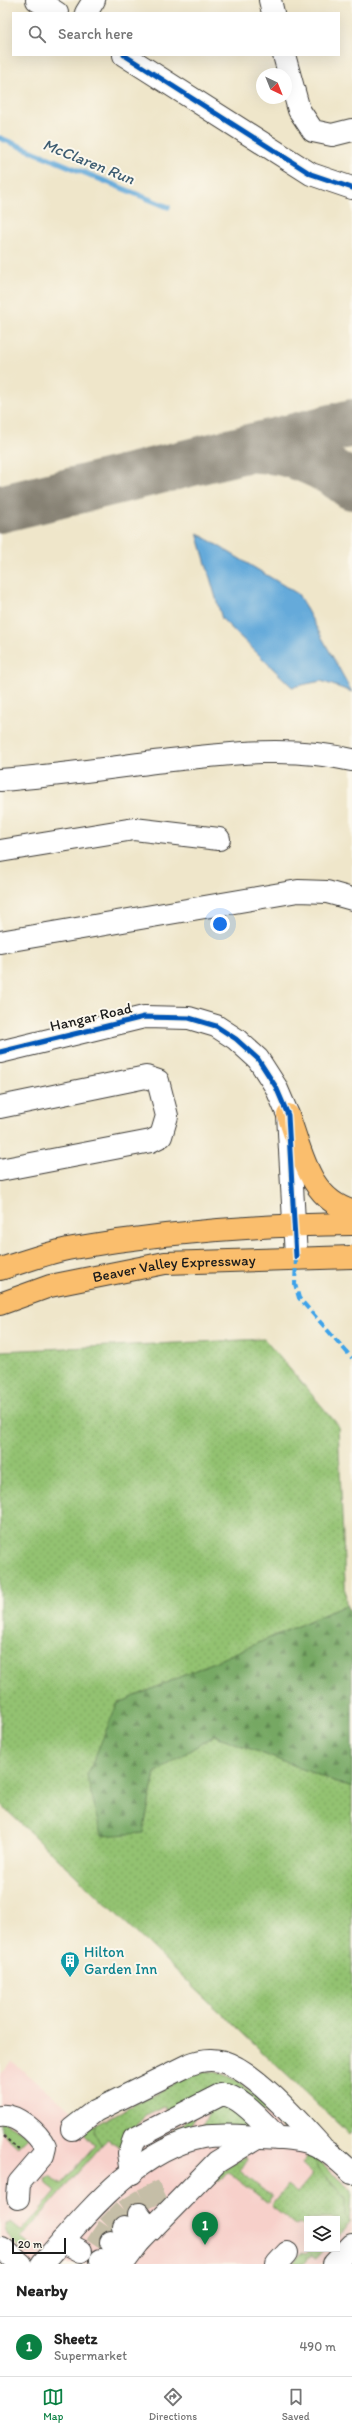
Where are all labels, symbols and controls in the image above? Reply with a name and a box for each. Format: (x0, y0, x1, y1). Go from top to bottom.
search box (12, 12, 340, 56)
icon: search (26, 23, 48, 45)
text: Search here (58, 25, 133, 43)
north arrow (256, 68, 292, 104)
water label: McClaren Run (40, 135, 138, 189)
your location (210, 914, 230, 934)
street label: Hangar Road (48, 999, 135, 1035)
street label: Beaver Valley Expressway (91, 1251, 256, 1286)
place label: Hilton Garden Inn (84, 1943, 157, 1978)
building icon: Hilton Garden Inn (59, 1950, 81, 1978)
pin: 1 (192, 2212, 218, 2245)
map controls (304, 2216, 340, 2252)
button: layers (304, 2216, 340, 2252)
scale bar (12, 2236, 66, 2255)
text: 20 m (18, 2238, 42, 2251)
text: Nearby (16, 2280, 68, 2300)
text: Sheetz (54, 2330, 97, 2348)
text: 1 (26, 2339, 32, 2354)
text: 490 m (300, 2339, 336, 2354)
text: Supermarket (54, 2348, 127, 2363)
tab: Map (42, 2386, 64, 2423)
tab: Directions (149, 2386, 197, 2423)
tab: Saved (282, 2386, 310, 2423)

